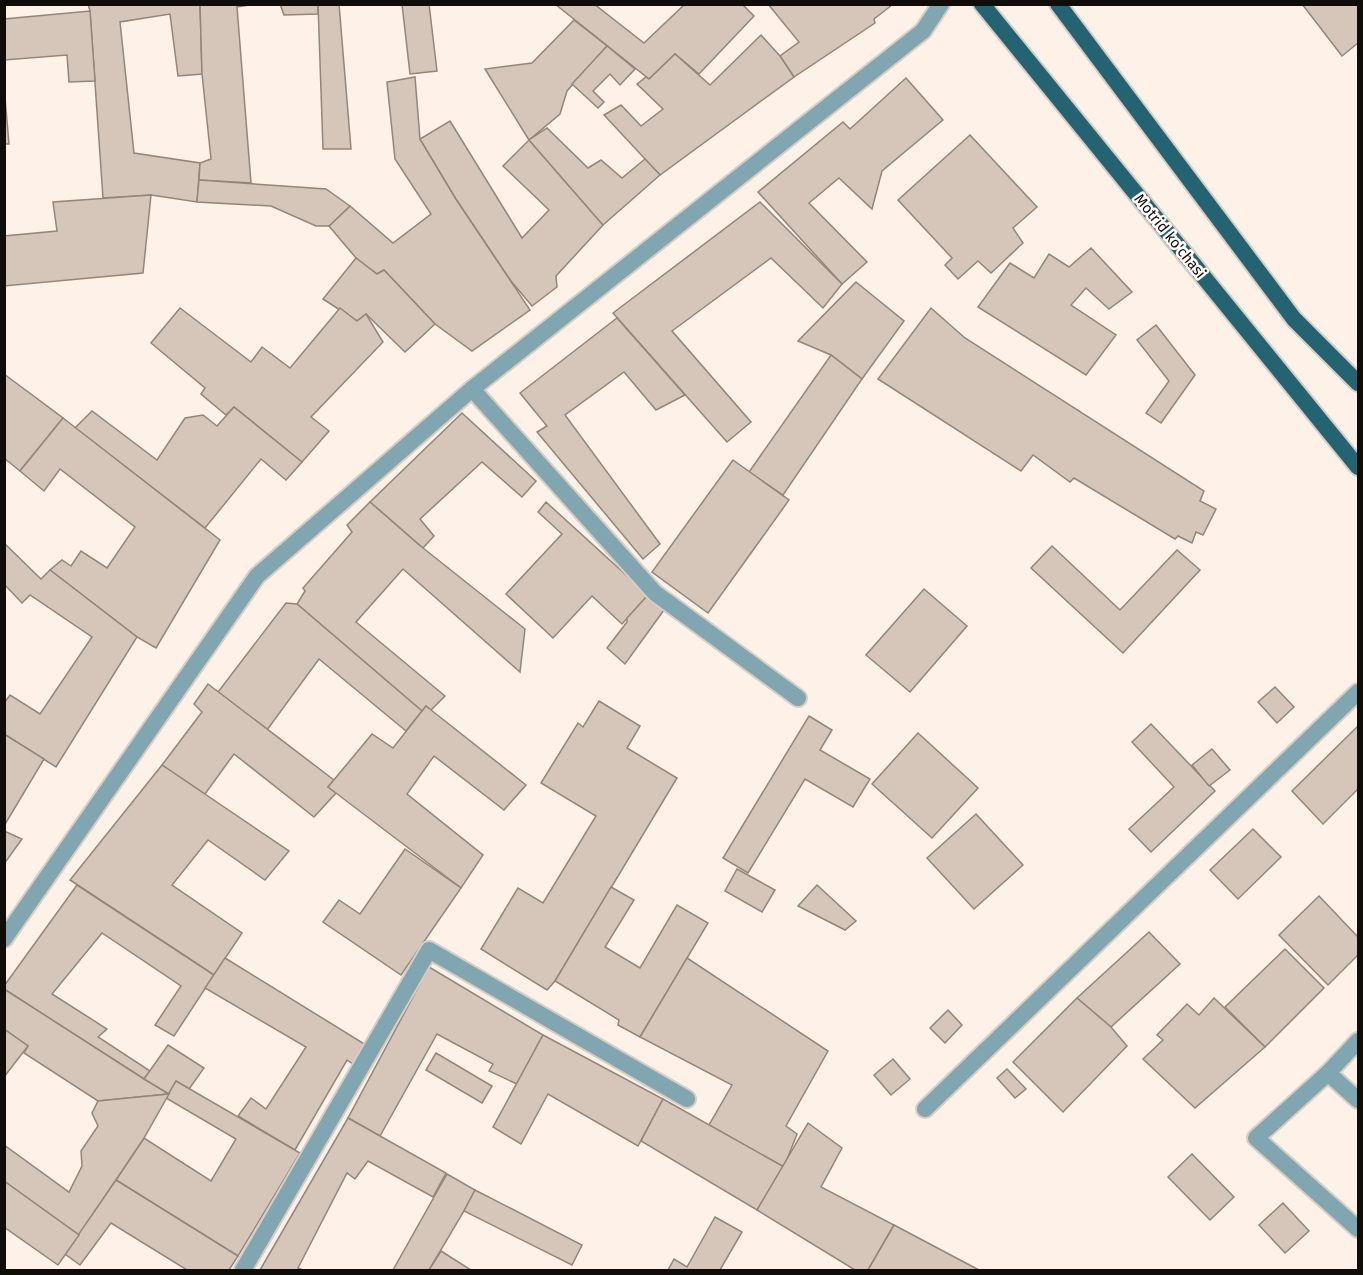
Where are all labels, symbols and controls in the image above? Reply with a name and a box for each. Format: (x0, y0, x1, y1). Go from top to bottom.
street label: Motrid ko'chasi (1130, 190, 1210, 282)

